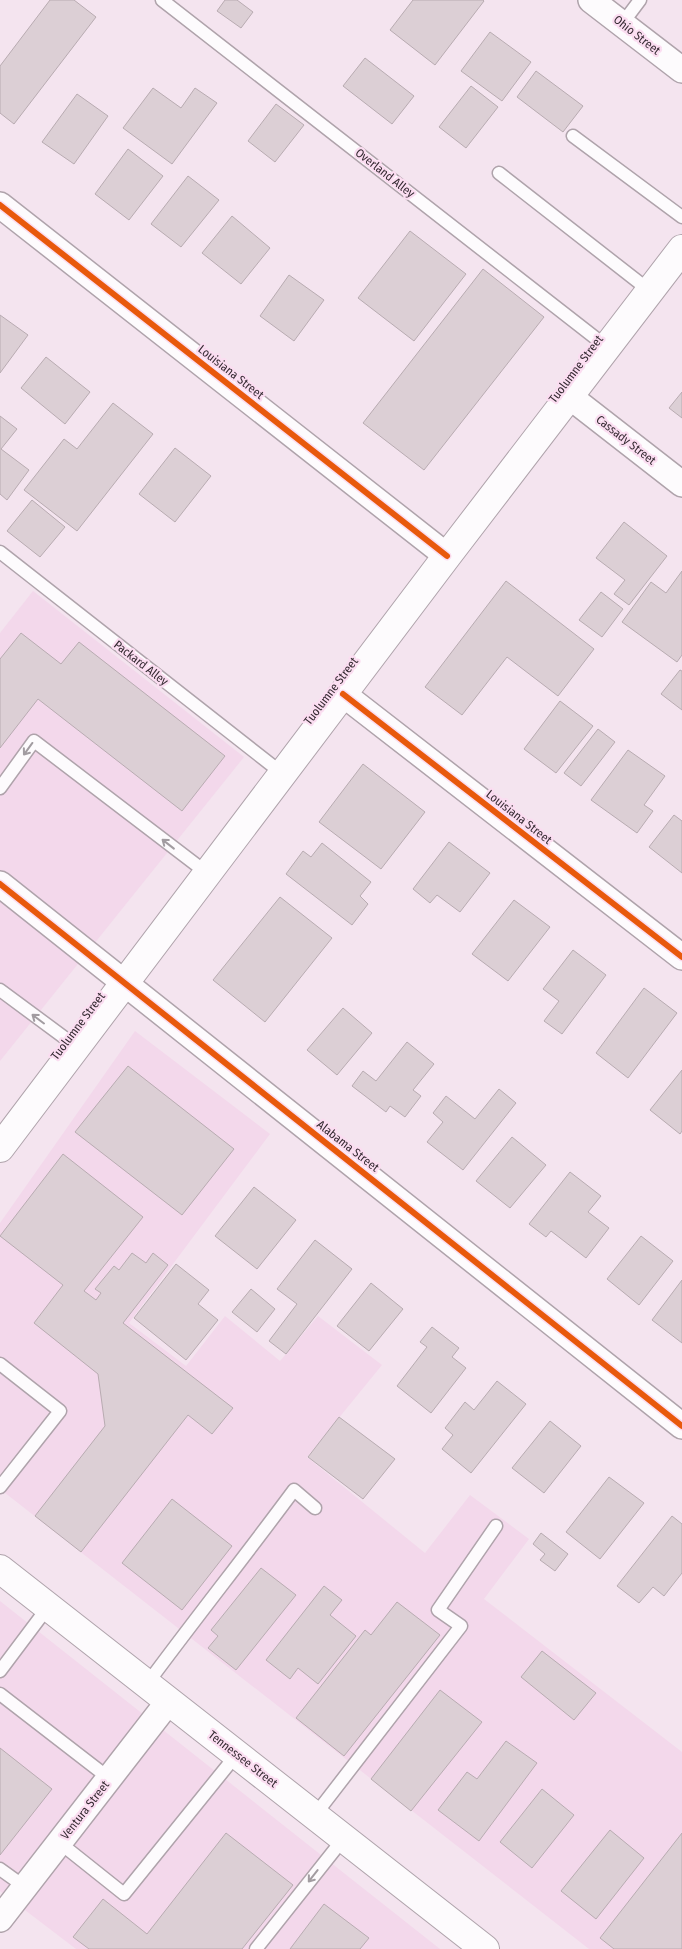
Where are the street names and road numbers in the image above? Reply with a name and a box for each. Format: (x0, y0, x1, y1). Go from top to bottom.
street label: Ohio Street (611, 12, 663, 58)
street label: Overland Alley (353, 146, 418, 201)
street label: Tuolumne Street (546, 332, 606, 406)
street label: Louisiana Street (195, 342, 267, 402)
street label: Cassady Street (593, 412, 659, 468)
street label: Packard Alley (111, 638, 171, 689)
street label: Tuolumne Street (301, 654, 361, 728)
street label: Louisiana Street (483, 787, 555, 847)
street label: Tuolumne Street (48, 989, 108, 1063)
street label: Alabama Street (314, 1117, 382, 1175)
street label: Tennessee Street (206, 1728, 280, 1790)
street label: Ventura Street (58, 1778, 112, 1842)

